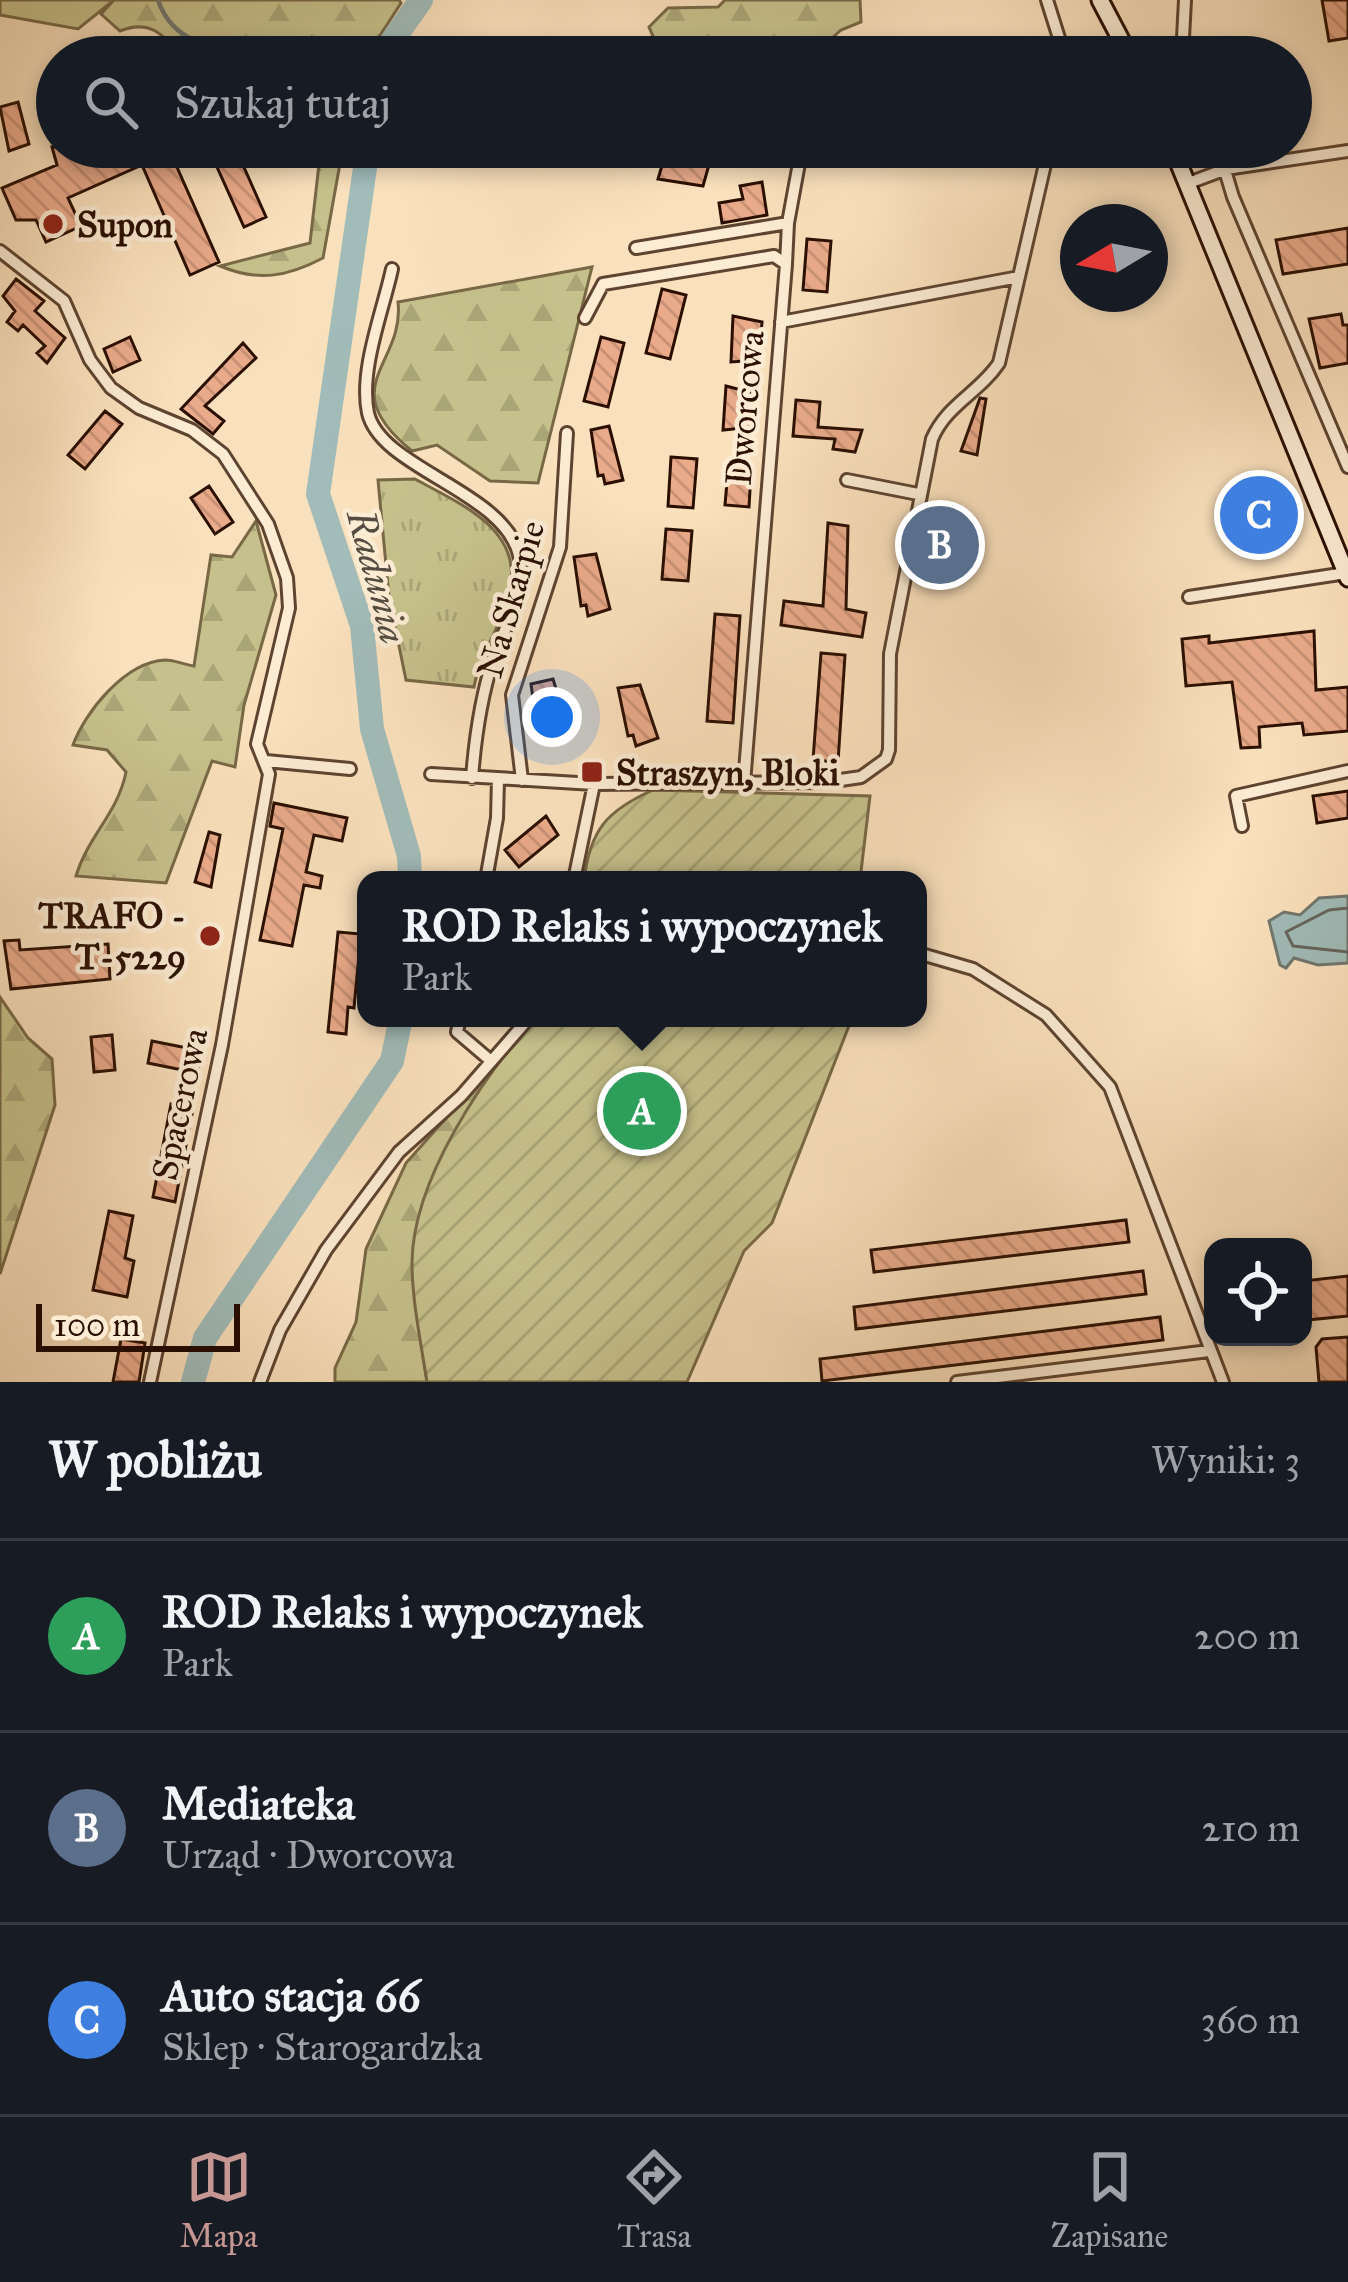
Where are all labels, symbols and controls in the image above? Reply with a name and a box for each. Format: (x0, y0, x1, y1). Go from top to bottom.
search box (36, 36, 1312, 168)
icon: search (78, 69, 144, 135)
text: Szukaj tutaj (174, 75, 391, 130)
place label: Supon (77, 203, 173, 247)
north arrow (1060, 204, 1168, 312)
marker: Supon (40, 211, 66, 237)
street label: Dworcowa (716, 328, 774, 487)
pin: C (1220, 470, 1298, 560)
pin: B (901, 500, 979, 590)
water label: Radunia (336, 502, 418, 648)
street label: Na Skarpie (468, 516, 554, 683)
your location (522, 687, 582, 747)
place label: Straszyn, Bloki (616, 751, 840, 795)
marker: Straszyn, Bloki (579, 759, 605, 785)
popup (357, 871, 927, 1027)
place label: TRAFO - T-5229 (38, 894, 186, 979)
text: ROD Relaks i wypoczynek (402, 898, 882, 953)
marker: TRAFO - T-5229 (197, 923, 223, 949)
text: Park (402, 953, 472, 1001)
street label: Spacerowa (142, 1023, 218, 1184)
pin: A (603, 1066, 681, 1156)
map controls (1204, 1238, 1312, 1346)
button: locate (1204, 1238, 1312, 1346)
scale bar (36, 1298, 240, 1351)
text: 100 m (54, 1305, 140, 1345)
text: W pobliżu (48, 1429, 262, 1491)
text: Wyniki: 3 (1151, 1436, 1300, 1484)
text: ROD Relaks i wypoczynek (162, 1584, 643, 1639)
text: A (74, 1612, 100, 1660)
text: 200 m (1194, 1612, 1300, 1660)
text: Park (162, 1639, 233, 1687)
text: Mediateka (162, 1776, 355, 1831)
text: B (74, 1804, 100, 1852)
text: 210 m (1202, 1804, 1300, 1852)
text: Urząd · Dworcowa (162, 1831, 454, 1879)
text: Auto stacja 66 (162, 1968, 421, 2023)
text: C (74, 1996, 100, 2044)
text: 360 m (1201, 1996, 1300, 2044)
text: Sklep · Starogardzka (162, 2023, 482, 2071)
tab: Mapa (180, 2144, 258, 2256)
tab: Trasa (617, 2144, 691, 2256)
tab: Zapisane (1051, 2144, 1168, 2256)

